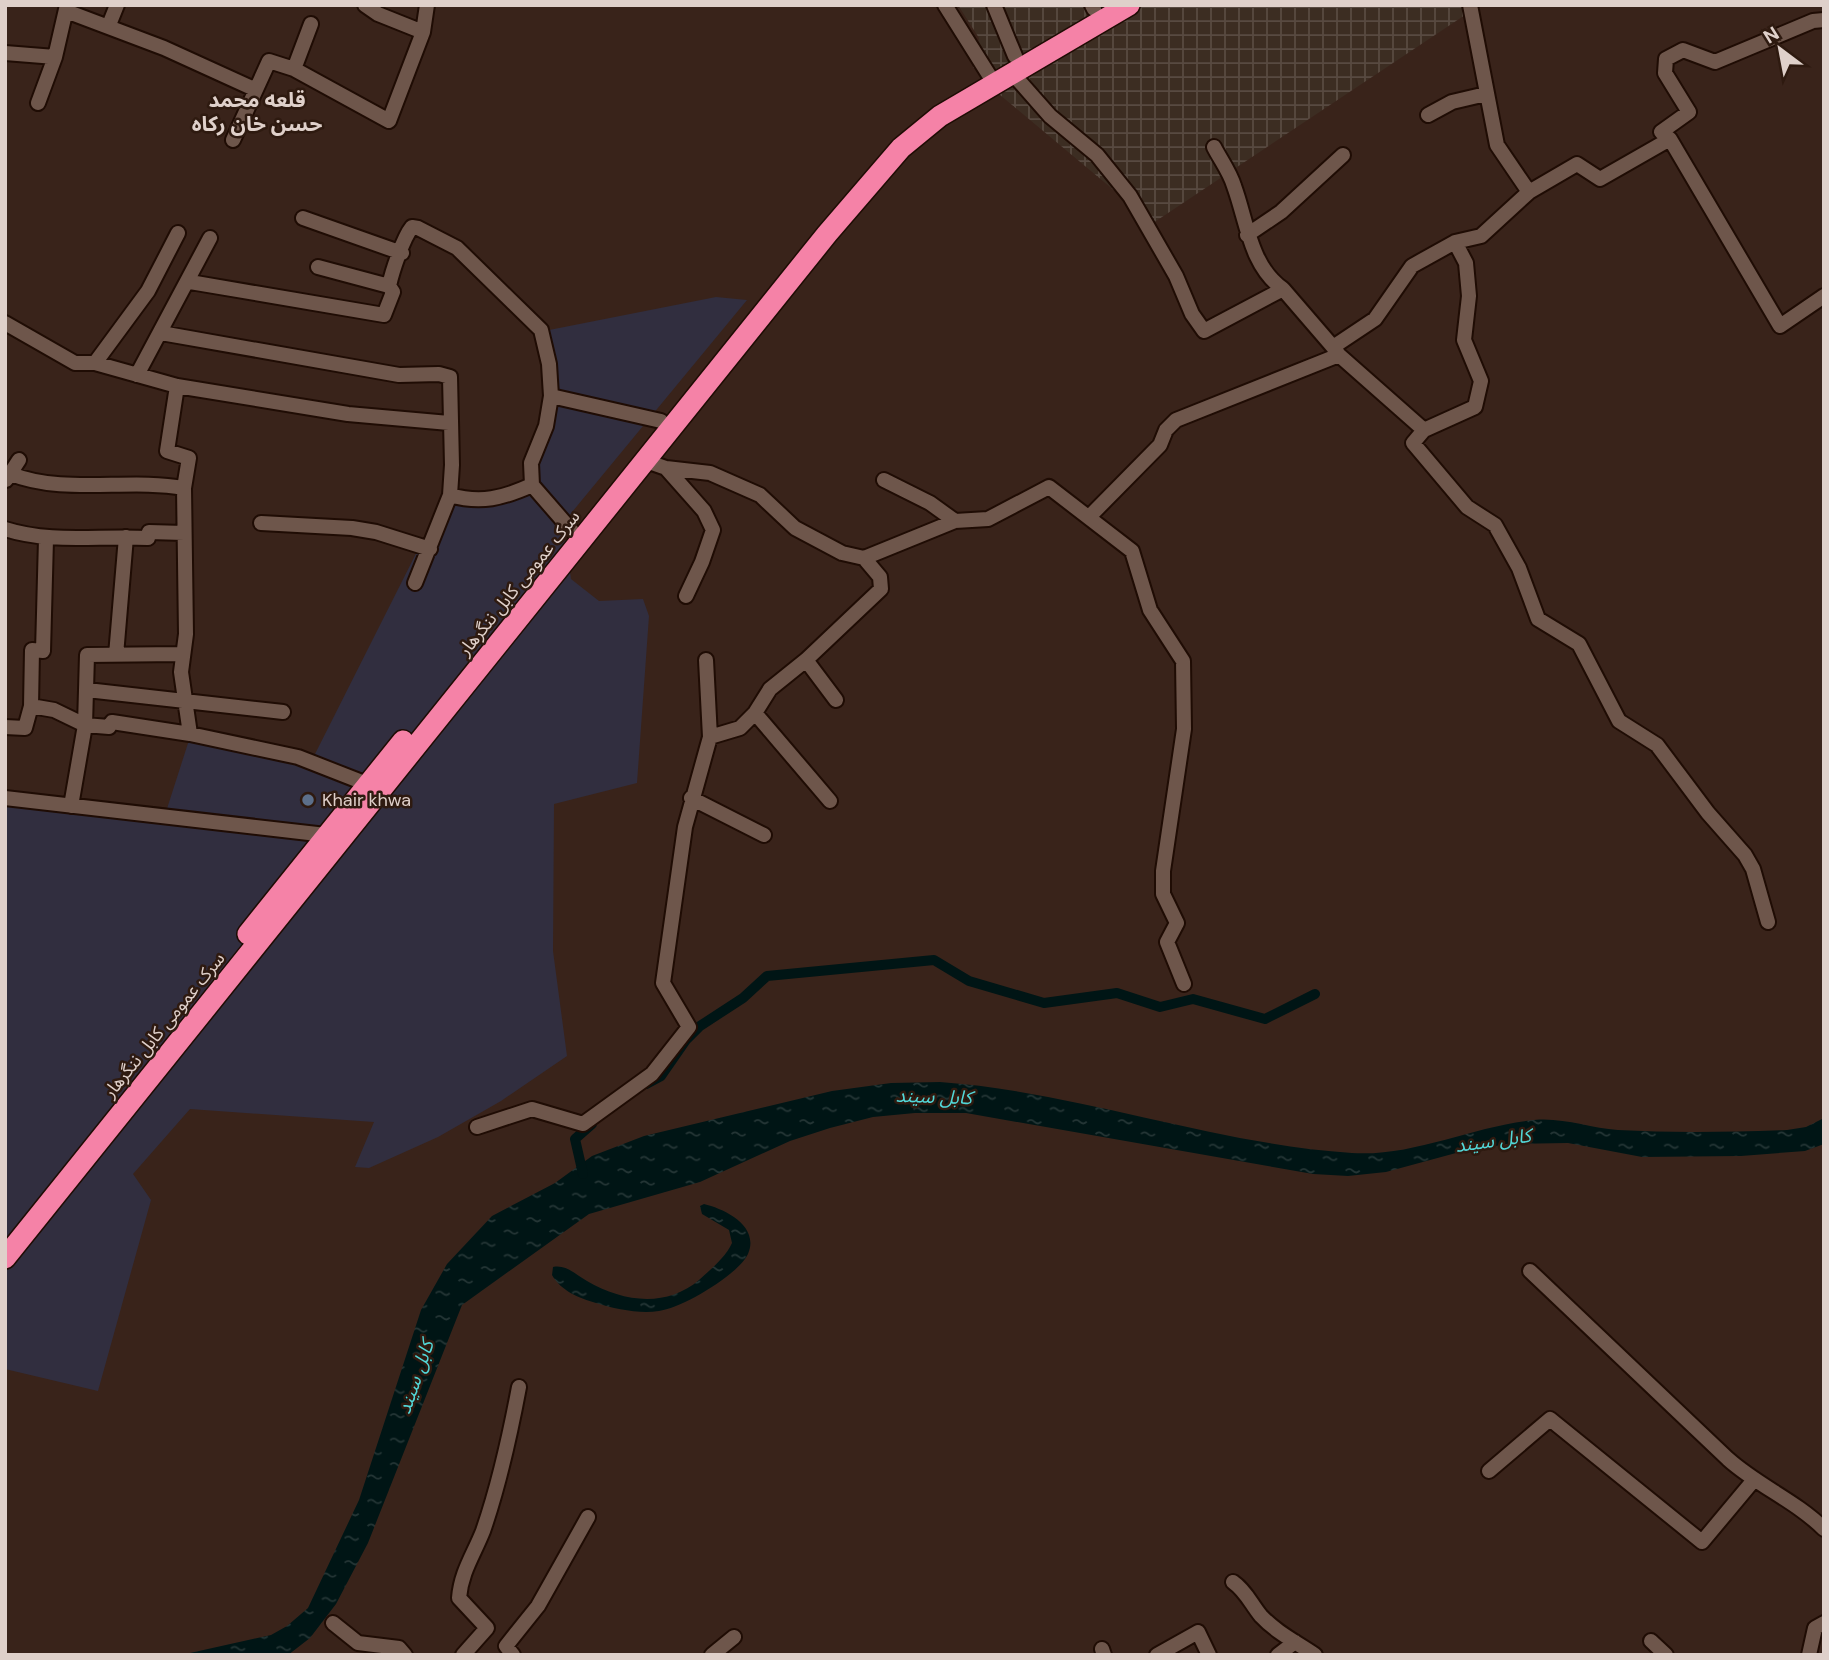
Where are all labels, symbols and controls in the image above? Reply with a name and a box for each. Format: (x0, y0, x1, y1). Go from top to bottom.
north arrow (1745, 14, 1815, 84)
text: N (1759, 21, 1784, 49)
district label: قلعه محمد حسن خان رکاه (192, 86, 322, 138)
street label: سرک عمومی کابل ننگرهار (452, 505, 585, 662)
place label: Khair khwa (322, 788, 411, 812)
marker: Khair khwa (300, 792, 316, 808)
street label: سرک عمومی کابل ننگرهار (97, 947, 230, 1104)
water label: کابل سيند (895, 1083, 977, 1110)
water label: کابل سيند (1454, 1122, 1537, 1158)
water label: کابل سيند (391, 1333, 441, 1417)

